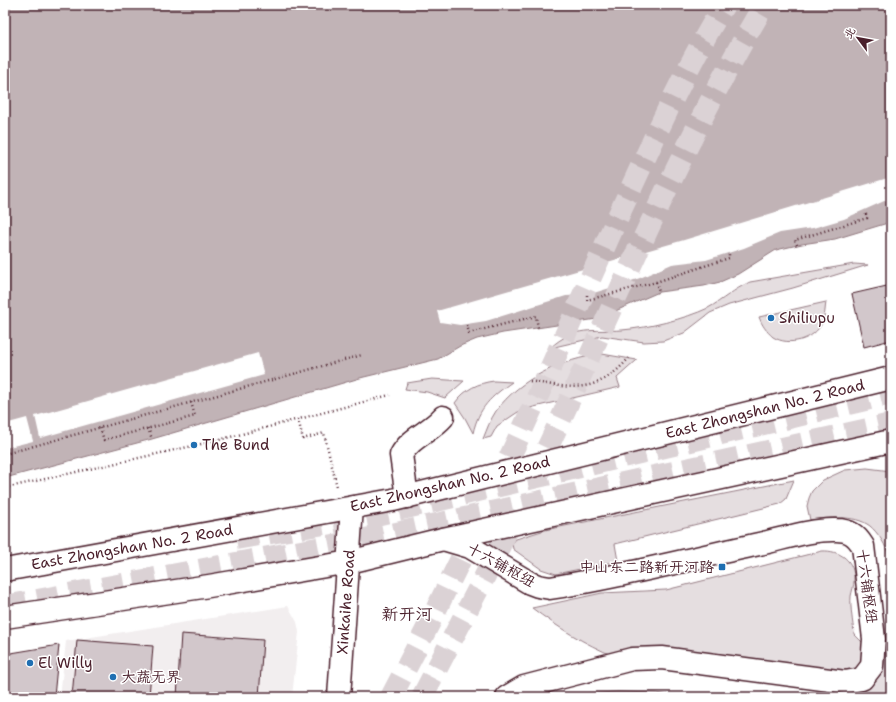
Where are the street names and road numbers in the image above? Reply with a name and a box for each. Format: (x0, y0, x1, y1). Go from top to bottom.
street label: East Zhongshan No. 2 Road (663, 374, 867, 443)
street label: East Zhongshan No. 2 Road (348, 451, 552, 517)
street label: East Zhongshan No. 2 Road (30, 519, 235, 575)
street label: 十六铺枢纽 (463, 538, 539, 592)
street label: 十六铺枢纽 (852, 547, 882, 625)
street label: Xinkaihe Road (332, 549, 360, 655)

